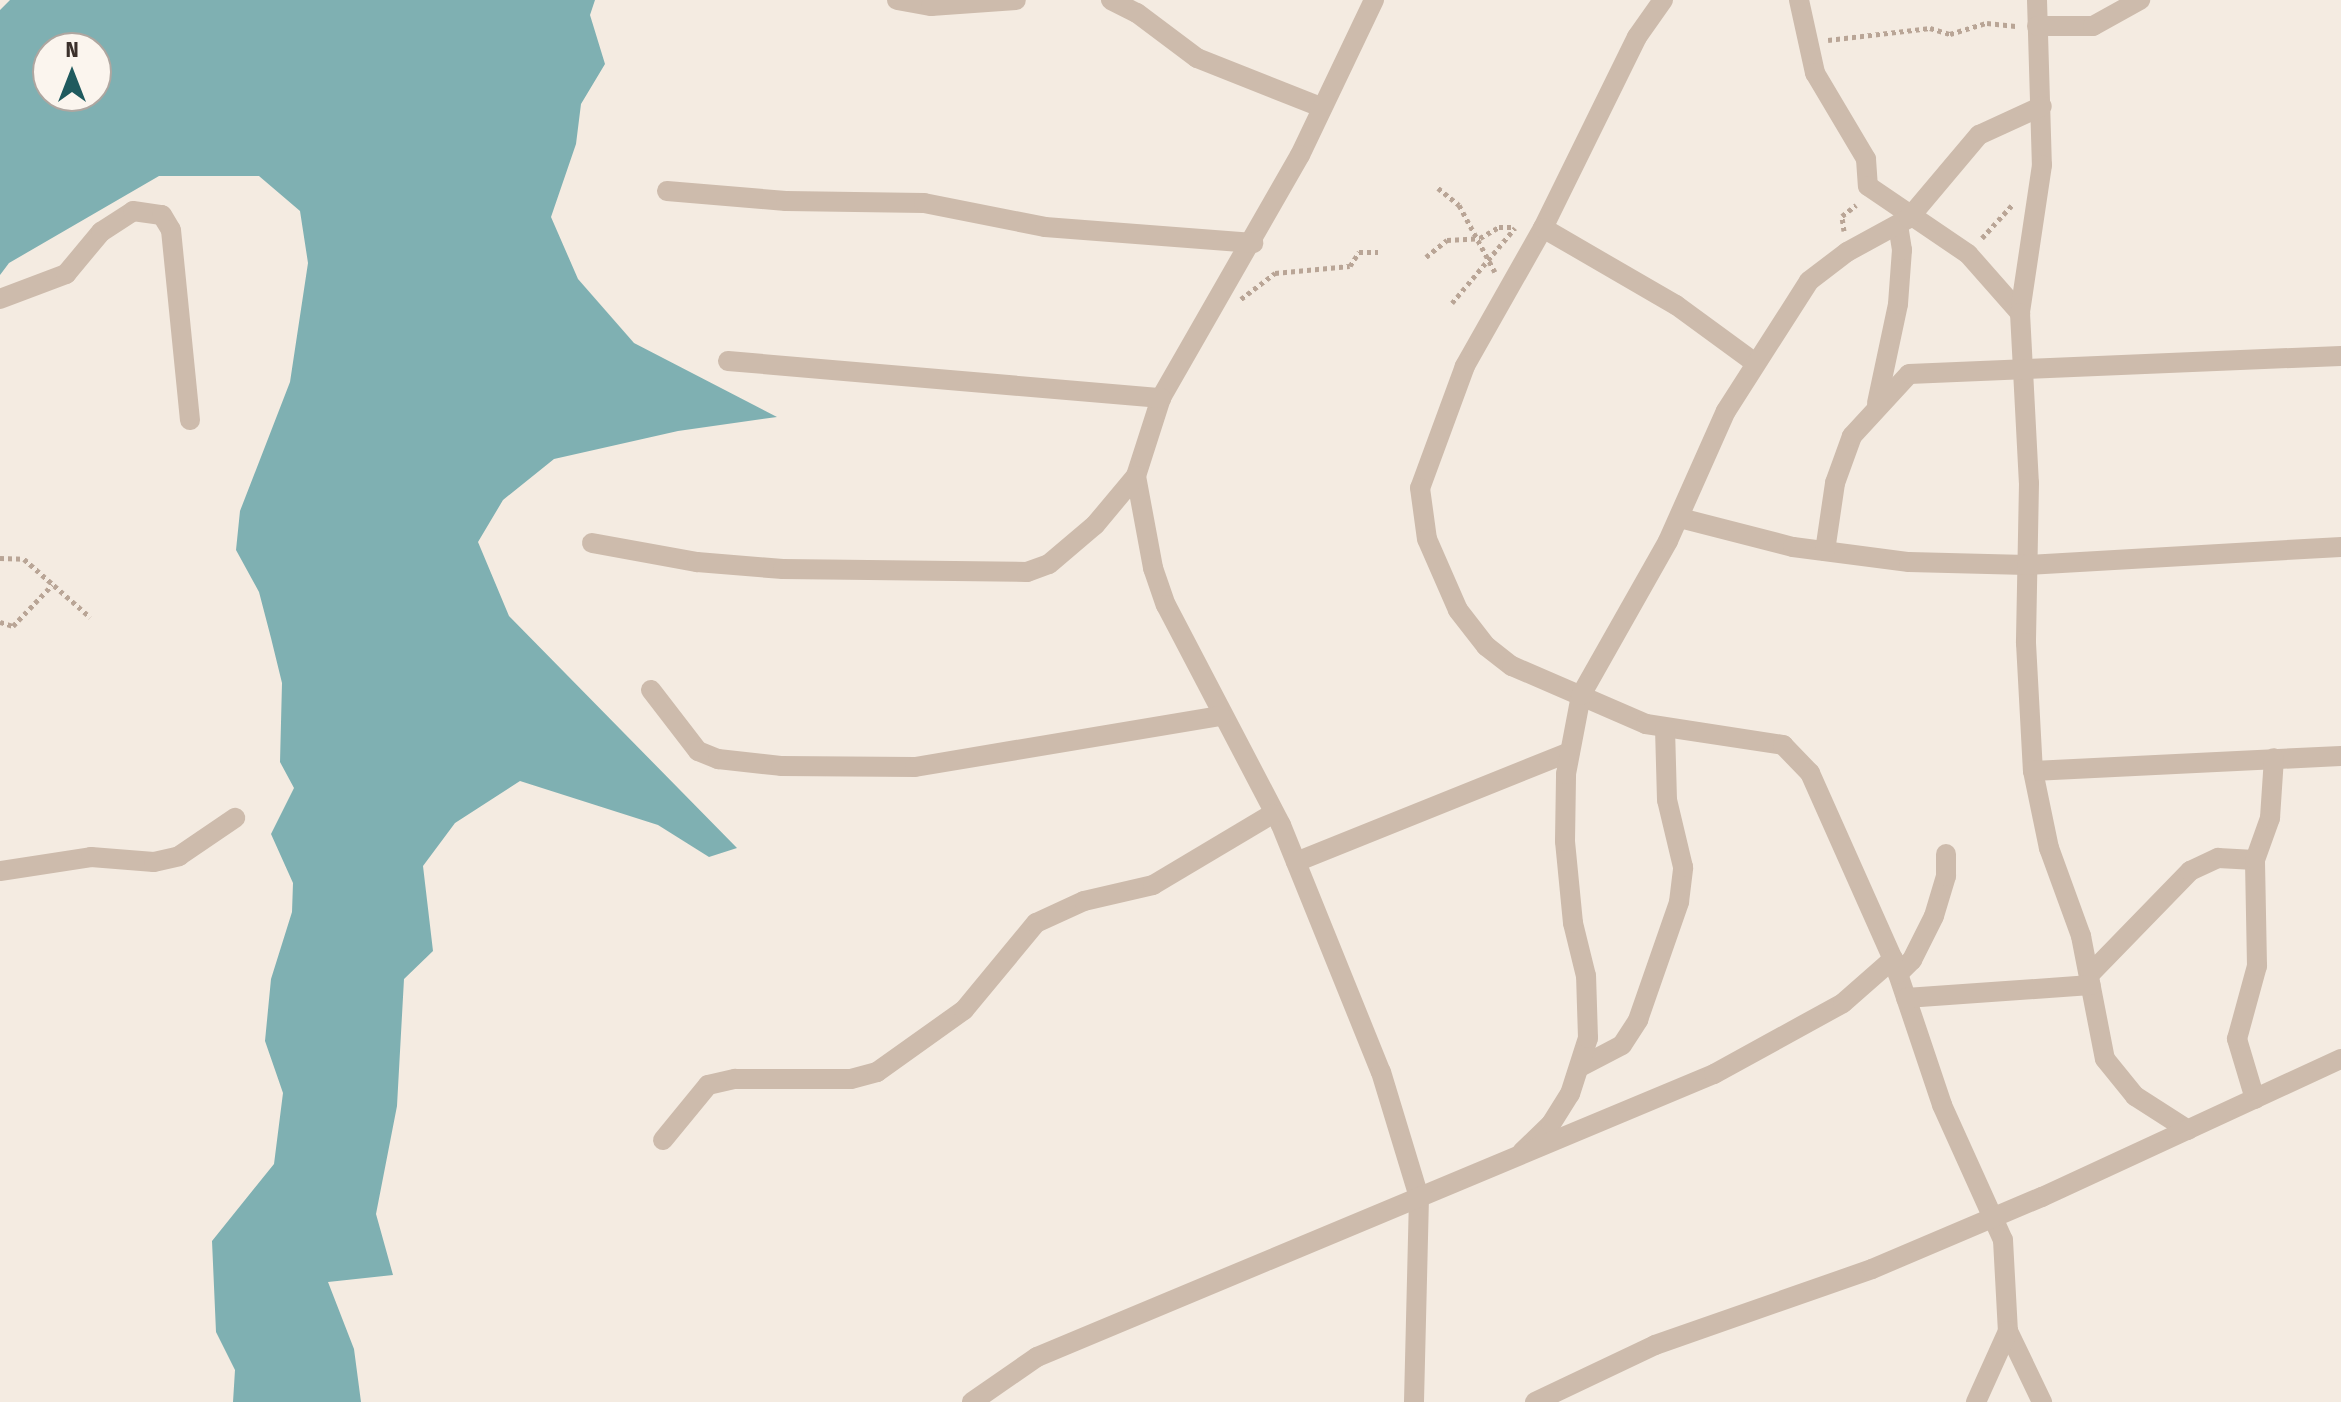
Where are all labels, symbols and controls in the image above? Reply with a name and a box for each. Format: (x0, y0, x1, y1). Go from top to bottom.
north arrow (32, 32, 112, 112)
text: N (65, 36, 79, 63)

